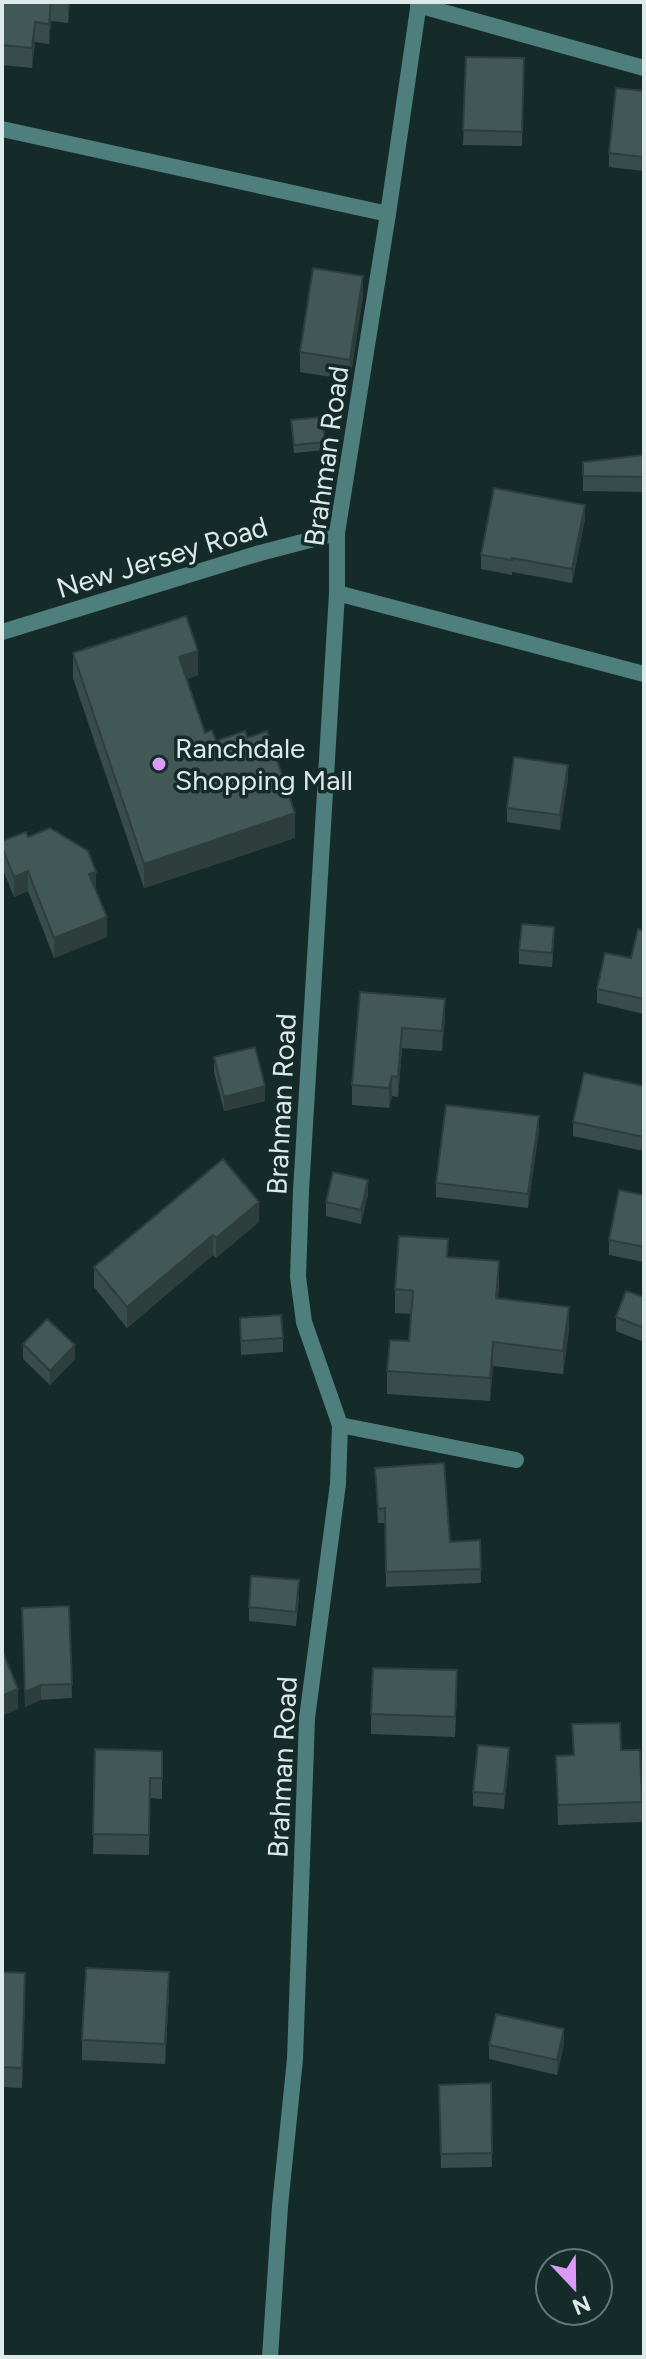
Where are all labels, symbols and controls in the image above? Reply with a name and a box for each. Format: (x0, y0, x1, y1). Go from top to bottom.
street label: Brahman Road (297, 364, 355, 548)
street label: New Jersey Road (52, 509, 272, 605)
place label: Ranchdale Shopping Mall (175, 731, 353, 797)
marker: Ranchdale Shopping Mall (150, 755, 168, 773)
street label: Brahman Road (259, 1012, 303, 1196)
street label: Brahman Road (260, 1675, 304, 1859)
north arrow (534, 2247, 614, 2327)
text: N (568, 2289, 594, 2321)

